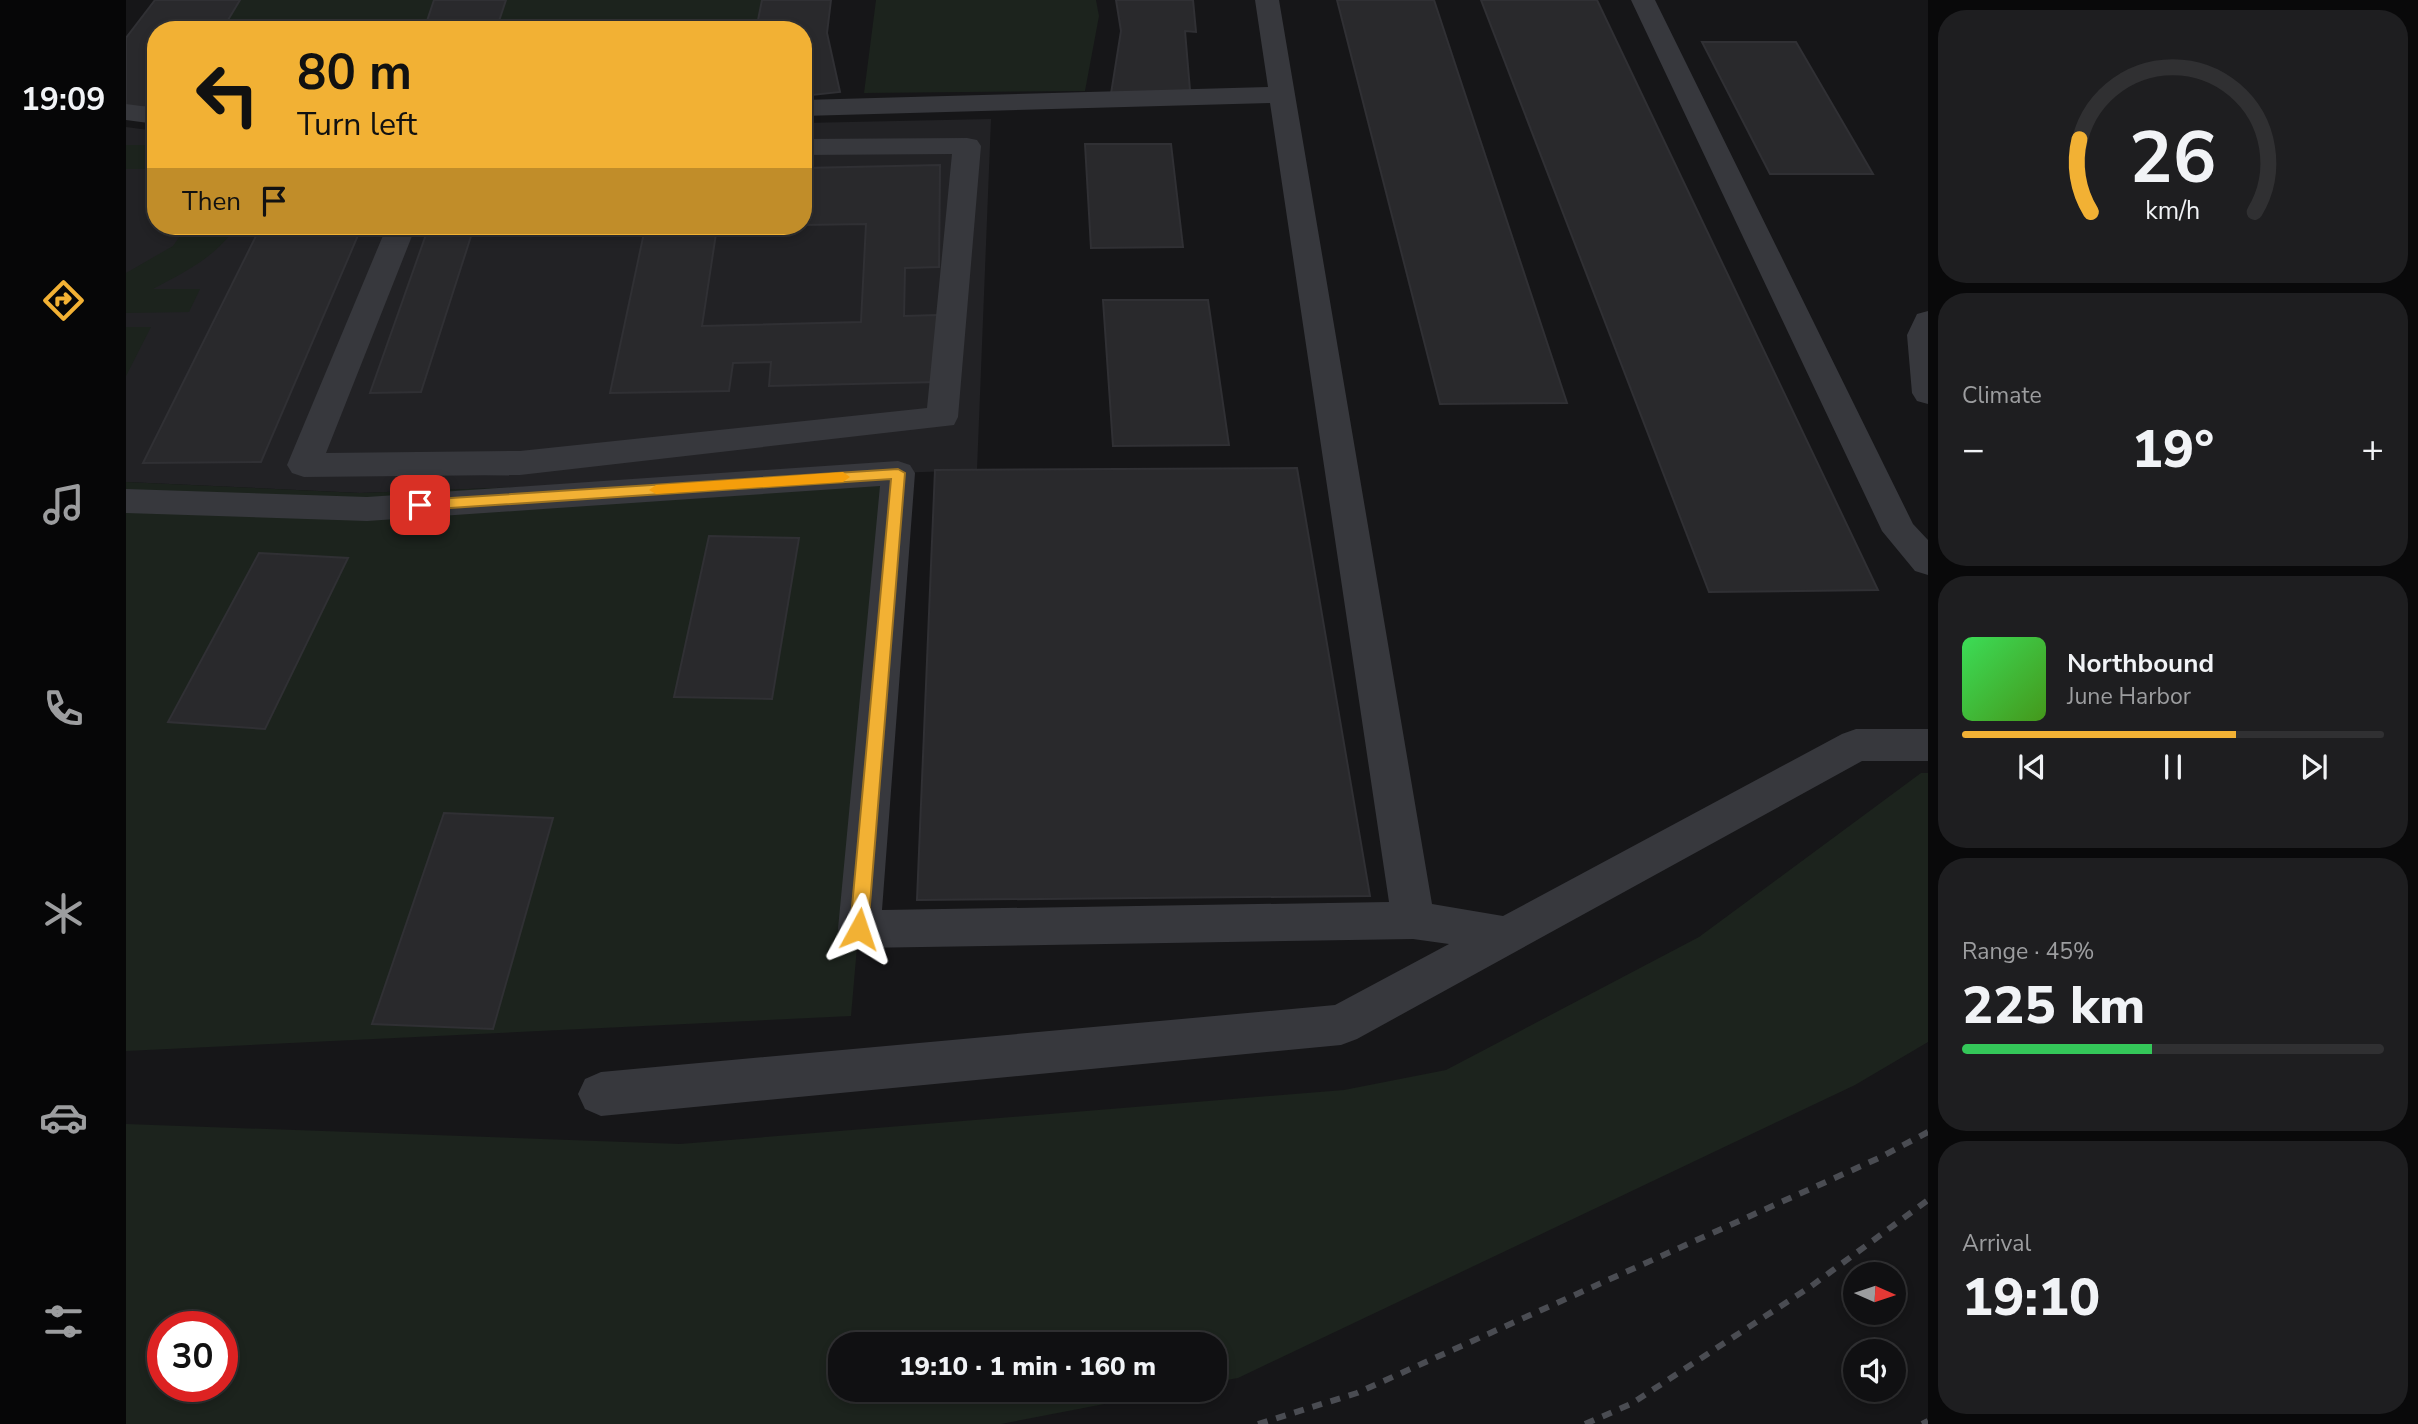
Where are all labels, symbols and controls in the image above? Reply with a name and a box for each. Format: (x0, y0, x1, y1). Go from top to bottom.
text: 80 m (297, 39, 412, 106)
icon: left (182, 49, 273, 140)
text: 19:09 (21, 78, 105, 121)
text: Turn left (297, 103, 417, 146)
text: 26 (2129, 109, 2217, 209)
icon: arrive (255, 182, 293, 220)
text: Then (182, 184, 241, 219)
text: km/h (2145, 194, 2201, 228)
icon: directions (39, 276, 88, 325)
text: Climate (1962, 380, 2042, 411)
text: 19° (2132, 414, 2214, 485)
text: − (1962, 424, 1985, 475)
text: + (2361, 424, 2384, 475)
pin (390, 475, 450, 535)
icon: music (39, 480, 88, 529)
icon: arrive (401, 486, 439, 524)
text: Northbound (2067, 646, 2214, 681)
text: June Harbor (2067, 681, 2191, 712)
icon: phone (39, 684, 88, 733)
icon: previous (2013, 748, 2051, 786)
icon: pause (2154, 748, 2192, 786)
icon: next (2295, 748, 2333, 786)
icon: climate (39, 889, 88, 938)
position arrow (822, 892, 896, 966)
text: Range · 45% (1962, 936, 2094, 967)
text: 225 km (1962, 970, 2145, 1041)
icon: car (39, 1093, 88, 1142)
text: Arrival (1962, 1228, 2031, 1259)
north arrow (1843, 1262, 1906, 1325)
map controls (1843, 1262, 1906, 1402)
text: 19:10 (1962, 1262, 2100, 1333)
icon: filters (39, 1297, 88, 1346)
speed limit sign: 30 (147, 1311, 238, 1402)
button: sound (1843, 1339, 1906, 1402)
text: 19:10 · 1 min · 160 m (899, 1349, 1156, 1384)

